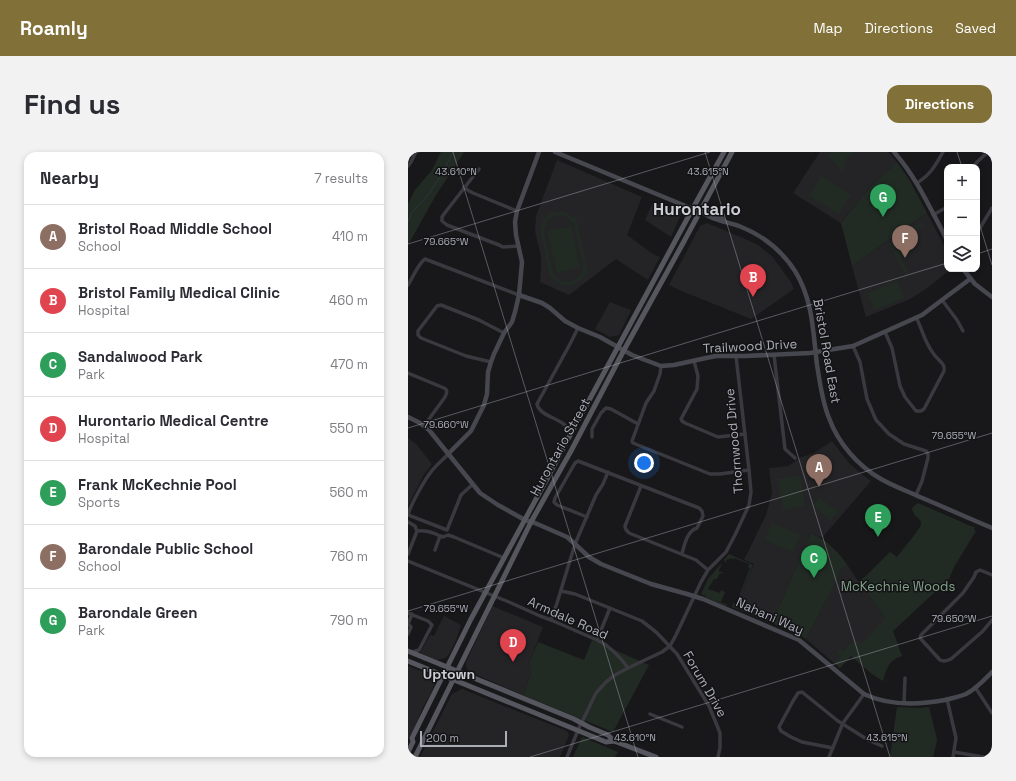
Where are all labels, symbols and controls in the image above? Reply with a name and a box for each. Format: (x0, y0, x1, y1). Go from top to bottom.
text: Roamly (20, 16, 88, 41)
text: Map (813, 19, 843, 37)
text: Directions (865, 19, 933, 37)
text: Saved (955, 19, 996, 37)
button: Directions (887, 85, 992, 123)
text: Find us (24, 86, 121, 122)
map controls (944, 164, 980, 272)
button: + (944, 164, 980, 200)
text: 43.610°N (435, 165, 477, 178)
text: 43.615°N (687, 165, 729, 178)
text: Nearby (40, 167, 99, 189)
text: 7 results (314, 170, 368, 187)
pin: G (870, 184, 896, 217)
district label: Hurontario (653, 198, 741, 220)
button: − (944, 200, 980, 236)
text: Bristol Road Middle School (78, 219, 272, 238)
pin: F (892, 225, 918, 258)
text: A (49, 228, 57, 245)
text: 410 m (332, 228, 368, 245)
text: 79.665°W (424, 235, 469, 248)
button: layers (944, 236, 980, 272)
text: School (78, 238, 121, 255)
pin: B (740, 264, 766, 297)
text: Bristol Family Medical Clinic (78, 283, 280, 302)
text: B (49, 292, 57, 309)
text: 460 m (329, 292, 368, 309)
street label: Bristol Road East (809, 297, 845, 405)
text: Hospital (78, 302, 130, 319)
street label: Trailwood Drive (702, 335, 798, 357)
text: Sandalwood Park (78, 347, 203, 366)
text: C (49, 356, 57, 373)
text: 470 m (330, 356, 368, 373)
text: Park (78, 366, 105, 383)
street label: Thornwood Drive (721, 388, 747, 494)
street label: Hurontario Street (526, 395, 594, 499)
text: Hurontario Medical Centre (78, 411, 269, 430)
text: 79.660°W (423, 418, 469, 431)
text: D (49, 420, 57, 437)
text: 550 m (330, 420, 368, 437)
text: 79.655°W (932, 429, 977, 442)
text: Hospital (78, 430, 130, 447)
your location (634, 453, 654, 473)
pin: A (806, 454, 832, 487)
text: Frank McKechnie Pool (78, 475, 237, 494)
text: E (49, 484, 57, 501)
text: 560 m (329, 484, 368, 501)
text: Sports (78, 494, 120, 511)
pin: E (865, 504, 891, 537)
text: Barondale Public School (78, 539, 253, 558)
pin: C (801, 545, 827, 578)
text: F (50, 548, 56, 565)
text: 760 m (330, 548, 368, 565)
text: School (78, 558, 121, 575)
park label: McKechnie Woods (841, 578, 955, 595)
street label: Armdale Road (525, 593, 611, 643)
street label: Nahani Way (733, 593, 807, 639)
text: 79.655°W (424, 602, 469, 615)
text: Barondale Green (78, 603, 198, 622)
text: G (49, 612, 57, 629)
text: 790 m (330, 612, 368, 629)
text: 79.650°W (931, 612, 977, 625)
text: Park (78, 622, 105, 639)
pin: D (500, 629, 526, 662)
street label: Forum Drive (679, 648, 731, 720)
district label: Uptown (423, 665, 475, 683)
scale bar (420, 729, 507, 748)
text: 200 m (426, 731, 459, 745)
text: 43.610°N (614, 731, 656, 744)
text: 43.615°N (866, 731, 908, 744)

